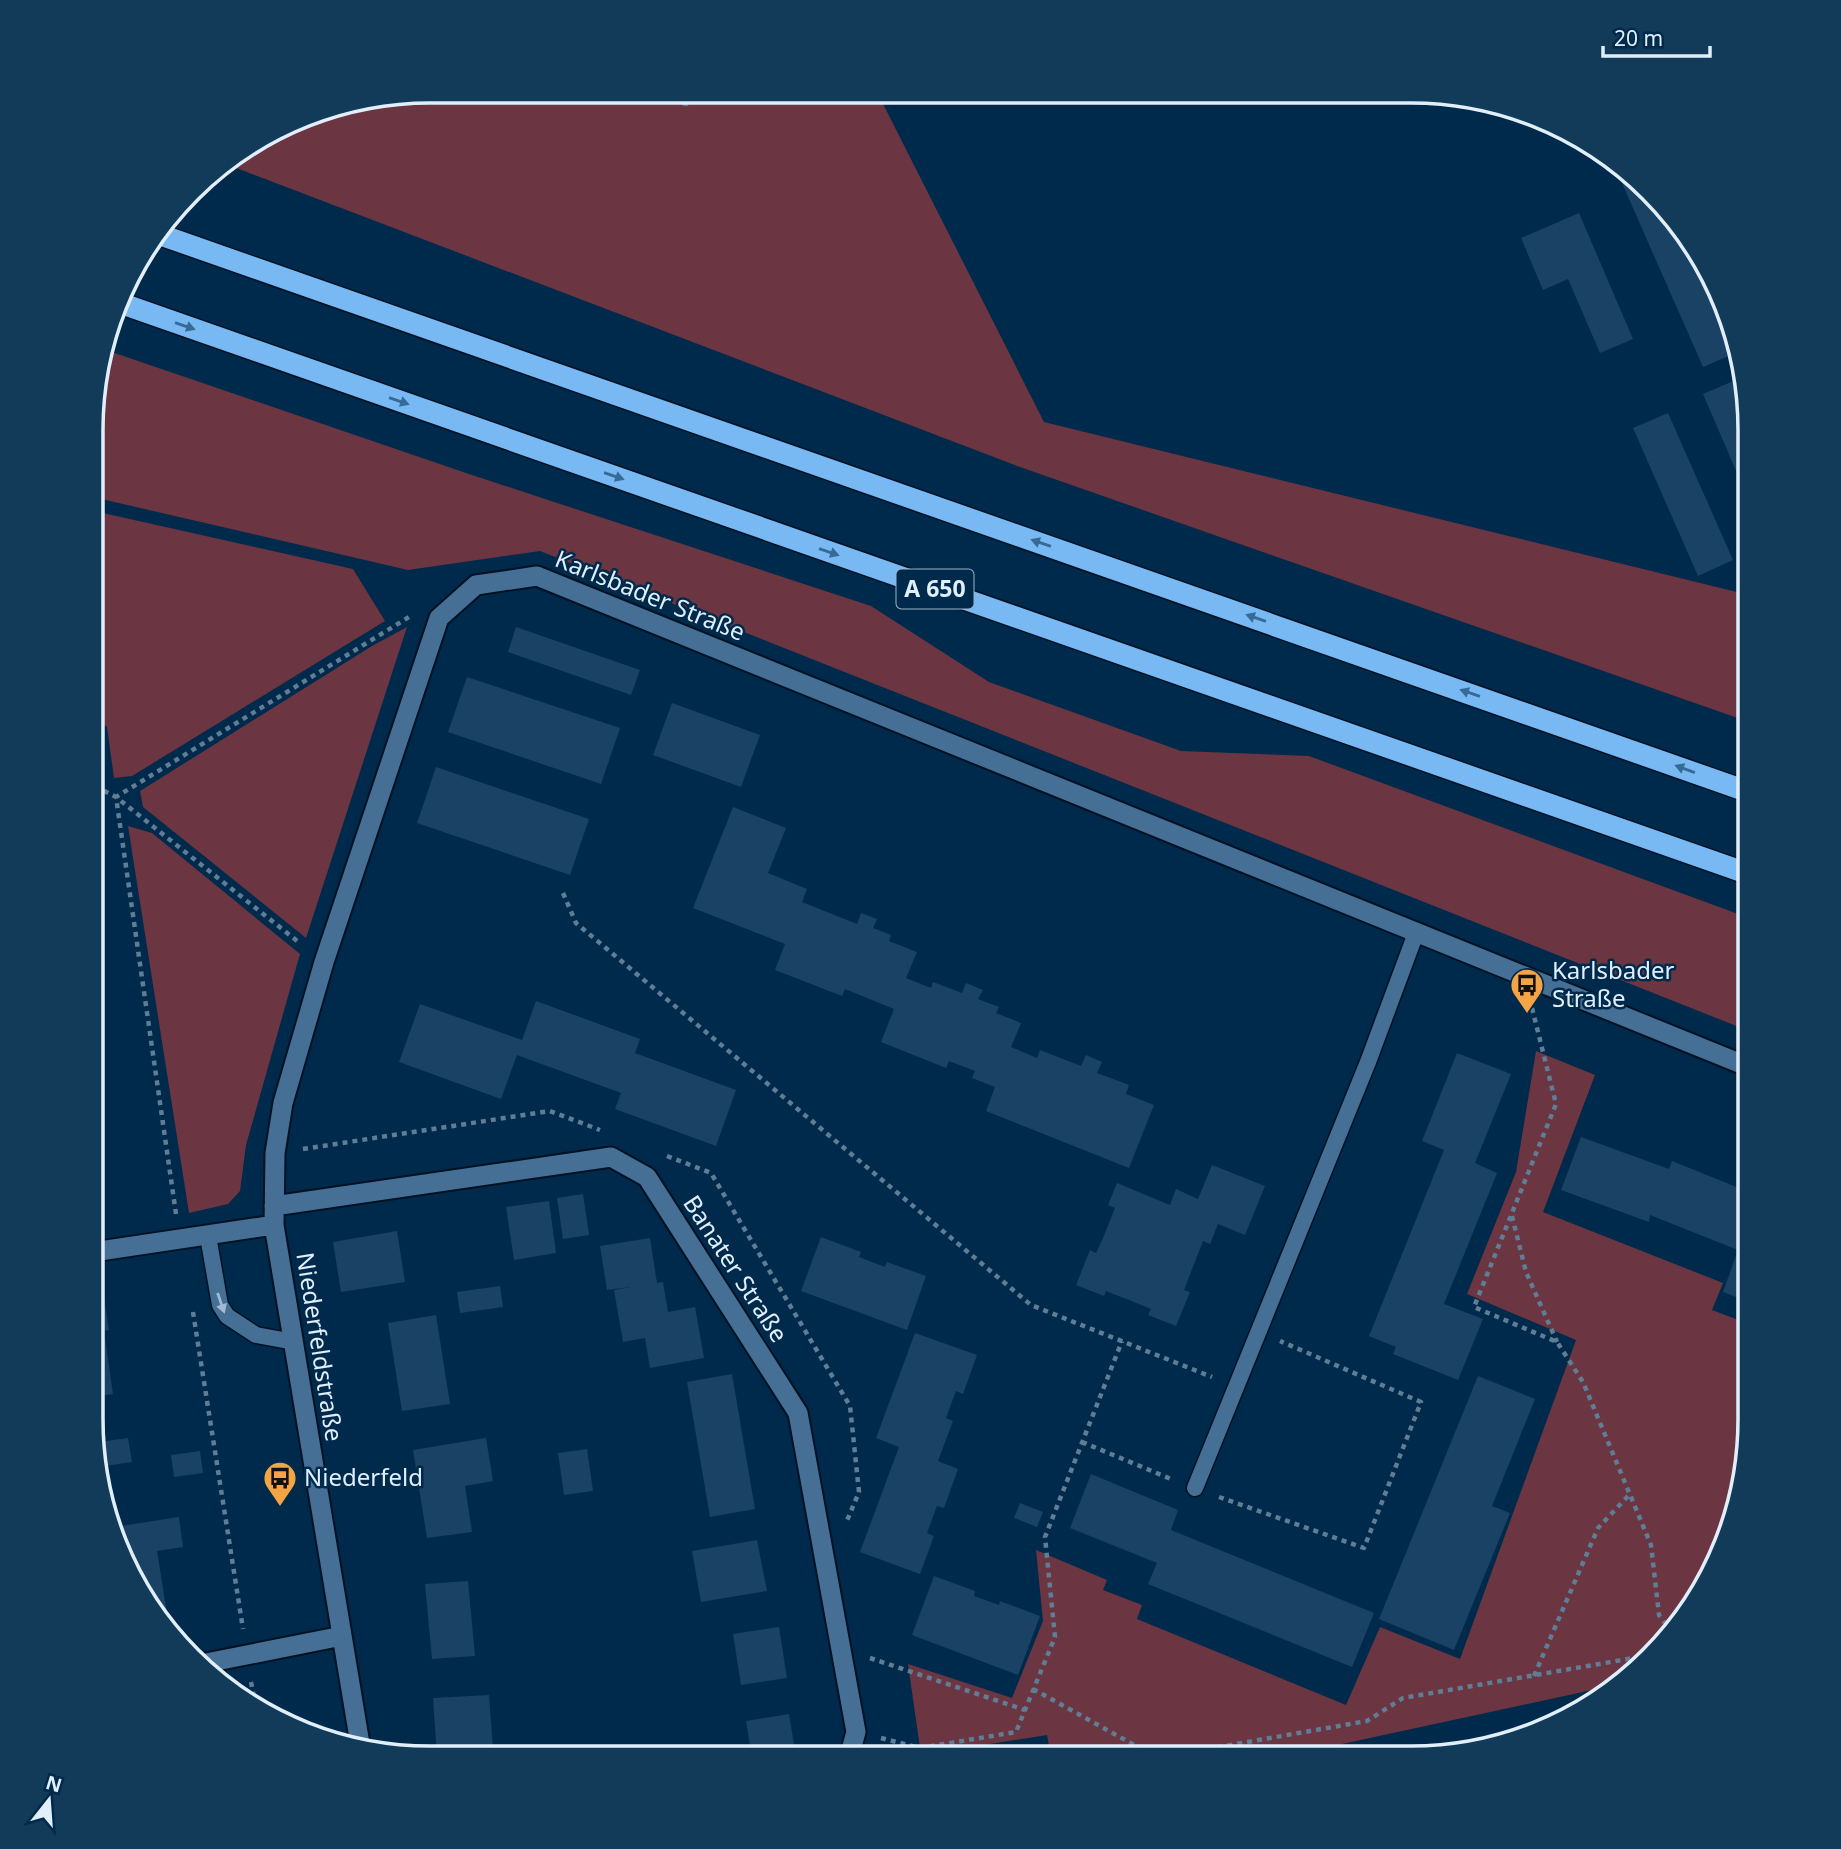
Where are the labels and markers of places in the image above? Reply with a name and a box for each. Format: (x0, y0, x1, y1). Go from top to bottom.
place label: Karlsbader Straße (1552, 953, 1674, 1014)
bus stop icon: Karlsbader Straße (1508, 966, 1546, 1015)
bus stop icon: Niederfeld (261, 1459, 299, 1508)
place label: Niederfeld (304, 1460, 423, 1493)

